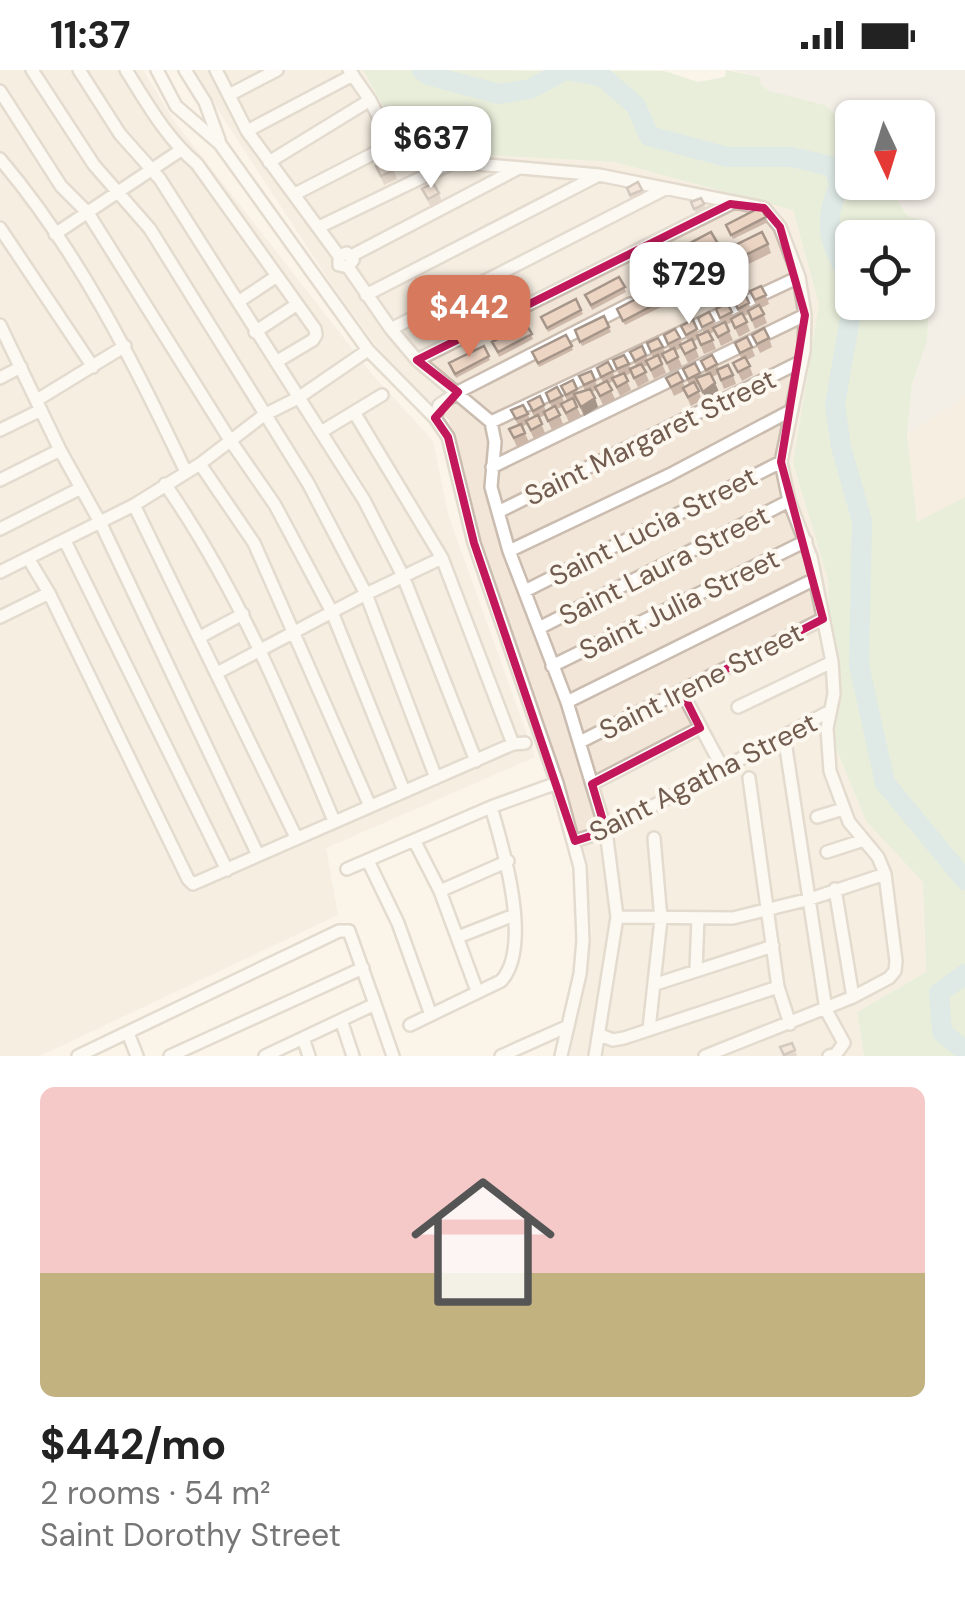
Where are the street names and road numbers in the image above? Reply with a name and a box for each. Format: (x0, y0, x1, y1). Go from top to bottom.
street label: Saint Margaret Street (518, 360, 782, 514)
street label: Saint Lucia Street (543, 458, 763, 595)
street label: Saint Laura Street (553, 496, 776, 634)
street label: Saint Julia Street (573, 540, 785, 669)
street label: Saint Irene Street (593, 614, 809, 749)
street label: Saint Agatha Street (583, 704, 823, 851)

